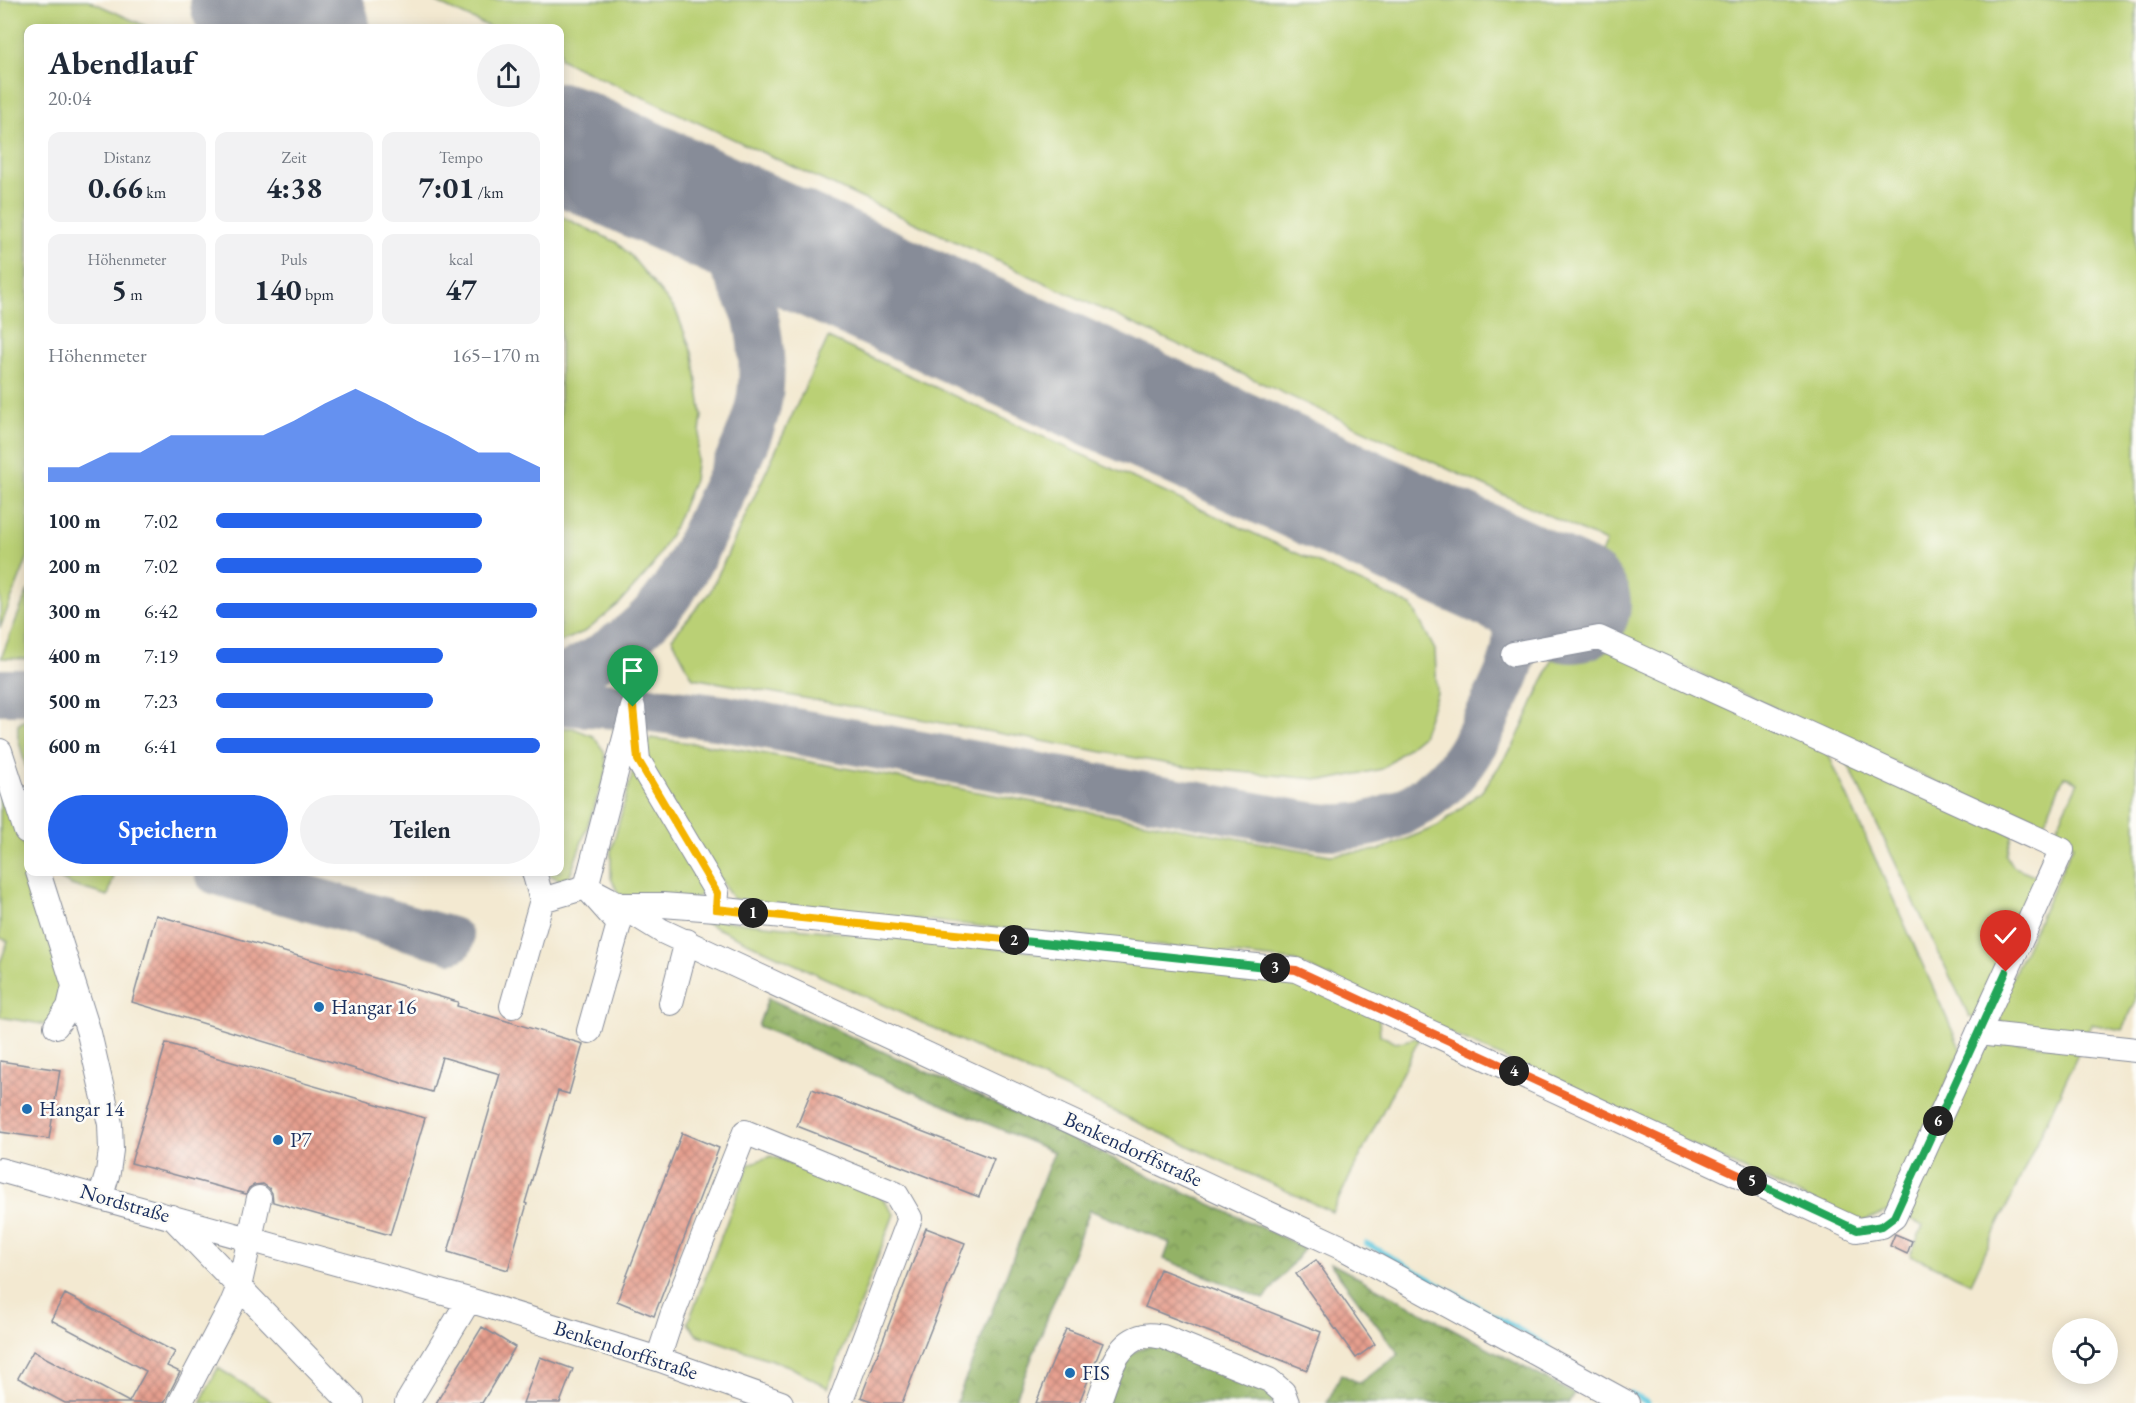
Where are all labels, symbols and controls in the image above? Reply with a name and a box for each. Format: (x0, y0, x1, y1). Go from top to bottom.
text: Abendlauf (48, 41, 194, 84)
button: share (477, 44, 540, 107)
text: 20:04 (48, 85, 91, 111)
text: Distanz (103, 147, 151, 168)
text: Zeit (282, 147, 306, 168)
text: Tempo (439, 147, 483, 168)
text: 0.66 (88, 168, 143, 207)
text: 4:38 (266, 168, 322, 207)
text: 7:01 (418, 168, 474, 207)
text: km (143, 182, 166, 203)
text: /km (474, 182, 504, 203)
text: Höhenmeter (88, 249, 166, 270)
text: Puls (281, 249, 307, 270)
text: kcal (449, 249, 473, 270)
text: 5 (111, 270, 127, 309)
text: 140 (254, 270, 302, 309)
text: 47 (445, 270, 477, 309)
text: m (127, 284, 143, 305)
text: bpm (302, 284, 334, 305)
text: Höhenmeter (48, 342, 147, 368)
text: 165–170 m (452, 342, 540, 368)
text: 100 m (48, 508, 101, 534)
text: 7:02 (144, 508, 178, 534)
text: 200 m (48, 553, 101, 579)
text: 7:02 (144, 553, 178, 579)
text: 300 m (48, 598, 101, 624)
text: 6:42 (144, 598, 178, 624)
text: 400 m (48, 643, 101, 669)
text: 7:19 (144, 643, 178, 669)
pin (607, 645, 658, 707)
icon: arrive (616, 654, 649, 687)
text: 500 m (48, 688, 101, 714)
text: 7:23 (144, 688, 178, 714)
text: 600 m (48, 733, 101, 759)
text: 6:41 (144, 733, 178, 759)
button: Speichern (48, 795, 288, 864)
button: Teilen (300, 795, 540, 864)
pin: 1 (738, 898, 768, 928)
text: 1 (749, 902, 757, 923)
pin (1980, 910, 2031, 972)
icon: check (1989, 919, 2022, 952)
pin: 2 (999, 925, 1029, 955)
text: 2 (1010, 929, 1018, 950)
pin: 3 (1260, 953, 1290, 983)
text: 3 (1271, 957, 1279, 978)
place label: Hangar 16 (331, 993, 416, 1020)
marker: Hangar 16 (312, 1000, 326, 1014)
pin: 4 (1499, 1056, 1529, 1086)
text: 4 (1510, 1060, 1518, 1081)
place label: Hangar 14 (39, 1095, 125, 1122)
marker: Hangar 14 (20, 1102, 34, 1116)
street label: Benkendorffstraße (1060, 1105, 1207, 1192)
pin: 6 (1923, 1106, 1953, 1136)
text: 6 (1934, 1110, 1942, 1131)
place label: P7 (290, 1126, 313, 1153)
marker: P7 (271, 1133, 285, 1147)
pin: 5 (1737, 1166, 1767, 1196)
text: 5 (1748, 1170, 1756, 1191)
street label: Nordstraße (77, 1177, 173, 1228)
street label: Benkendorffstraße (551, 1314, 701, 1385)
map controls (2052, 1318, 2118, 1384)
button: locate (2052, 1318, 2118, 1384)
place label: FIS (1082, 1359, 1110, 1386)
marker: FIS (1063, 1366, 1077, 1380)

